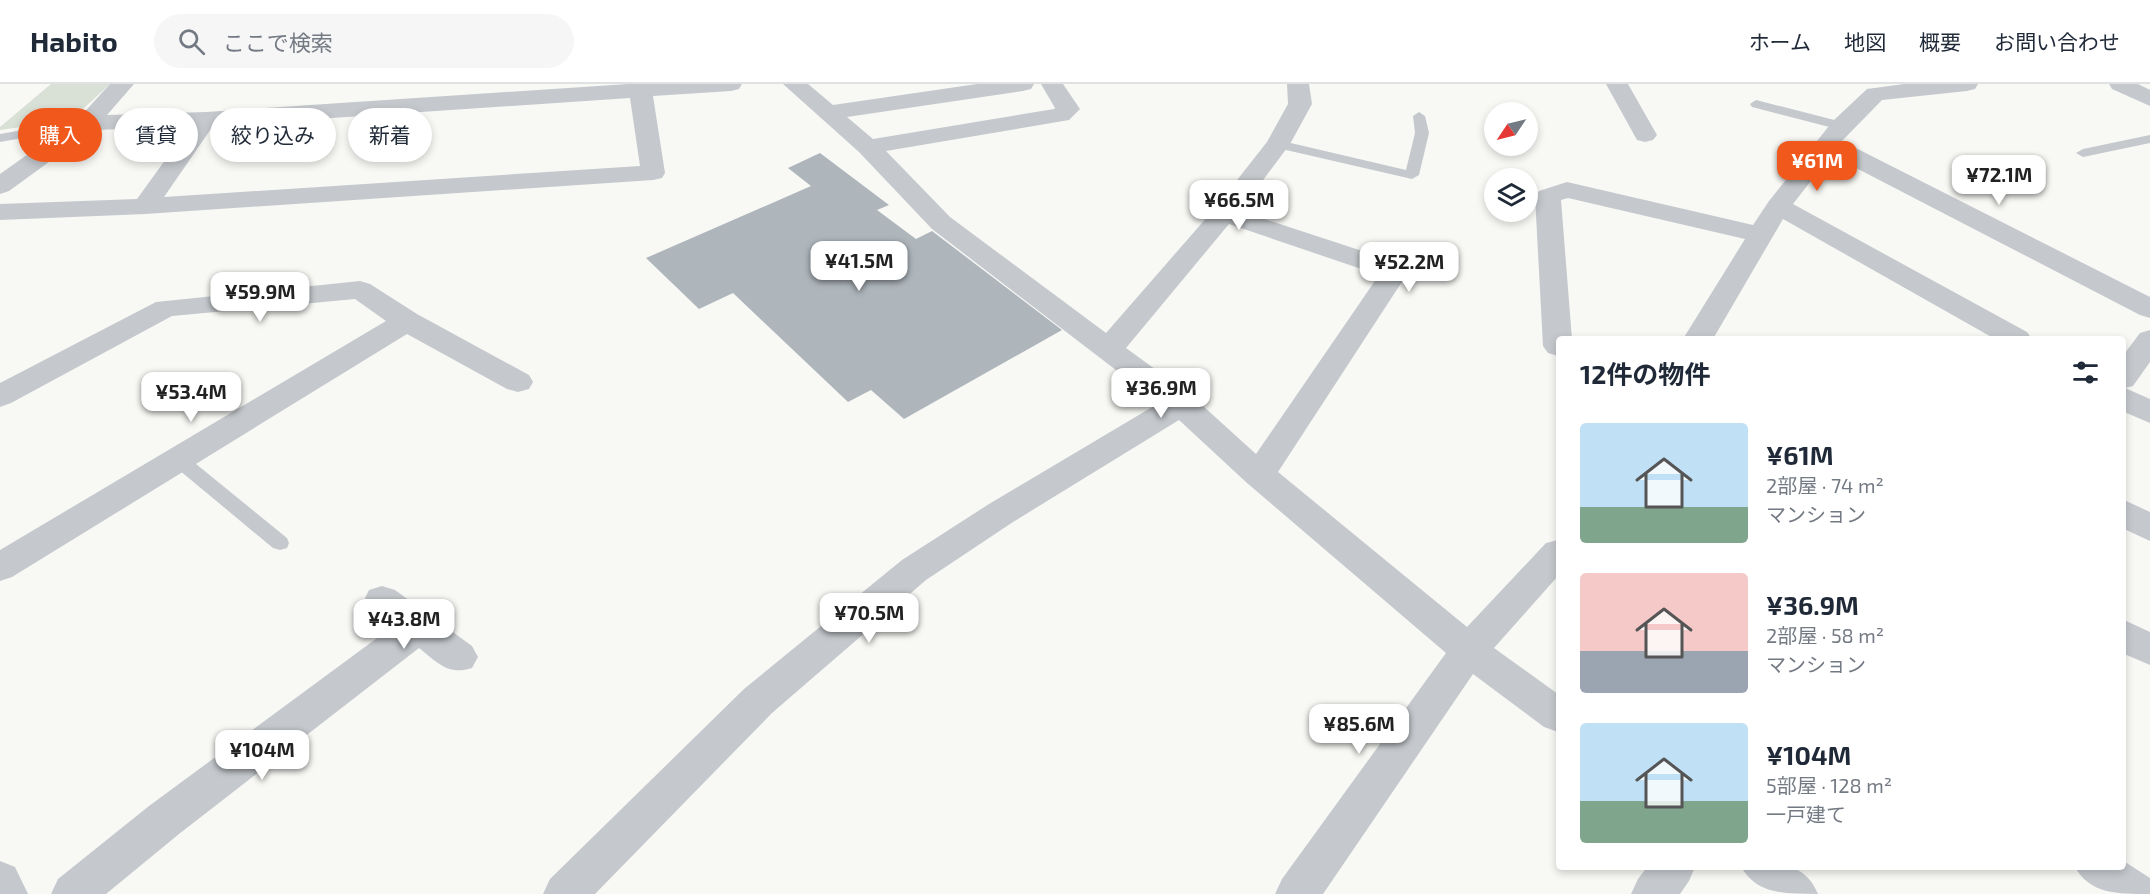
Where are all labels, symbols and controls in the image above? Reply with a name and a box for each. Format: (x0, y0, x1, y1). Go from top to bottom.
search box (154, 14, 574, 68)
text: Habito (30, 24, 118, 58)
icon: search (175, 25, 208, 58)
text: ここで検索 (223, 29, 333, 55)
text: ホーム (1749, 29, 1811, 54)
text: 地図 (1844, 29, 1886, 54)
text: 概要 (1919, 29, 1961, 54)
text: お問い合わせ (1994, 29, 2120, 54)
north arrow (1484, 102, 1538, 156)
map controls (1484, 102, 1538, 222)
chip: 購入 (18, 108, 102, 162)
chip: 賃貸 (114, 108, 198, 162)
chip: 絞り込み (210, 108, 336, 162)
chip: 新着 (348, 108, 432, 162)
pin: ¥61M (1781, 141, 1853, 192)
text: ¥61M (1791, 148, 1843, 172)
pin: ¥72.1M (1950, 155, 2048, 206)
text: ¥72.1M (1966, 162, 2032, 186)
button: layers (1484, 168, 1538, 222)
pin: ¥66.5M (1190, 180, 1288, 231)
text: ¥66.5M (1203, 187, 1275, 211)
pin: ¥41.5M (810, 241, 908, 292)
pin: ¥52.2M (1360, 242, 1458, 293)
text: ¥41.5M (825, 248, 893, 272)
text: ¥52.2M (1374, 249, 1444, 273)
pin: ¥59.9M (211, 272, 309, 323)
text: ¥59.9M (224, 279, 296, 303)
icon: filters (2069, 356, 2102, 389)
text: 12件の物件 (1580, 358, 1710, 389)
pin: ¥36.9M (1112, 368, 1210, 419)
pin: ¥53.4M (142, 372, 240, 423)
text: ¥36.9M (1125, 375, 1197, 399)
text: ¥53.4M (155, 379, 227, 403)
text: ¥61M (1766, 439, 1834, 470)
icon: home (1628, 447, 1700, 519)
text: 2部屋 · 74 m² (1766, 473, 1884, 497)
text: マンション (1766, 502, 1866, 526)
text: ¥36.9M (1766, 589, 1859, 620)
pin: ¥70.5M (820, 593, 918, 644)
icon: home (1628, 597, 1700, 669)
pin: ¥43.8M (355, 599, 453, 650)
text: ¥70.5M (834, 600, 904, 624)
text: ¥43.8M (368, 606, 441, 630)
text: 2部屋 · 58 m² (1766, 623, 1884, 647)
text: マンション (1766, 652, 1866, 676)
pin: ¥85.6M (1310, 704, 1408, 755)
text: ¥85.6M (1323, 711, 1395, 735)
pin: ¥104M (220, 730, 304, 781)
text: ¥104M (229, 737, 295, 761)
text: ¥104M (1766, 739, 1851, 770)
icon: home (1628, 747, 1700, 819)
text: 5部屋 · 128 m² (1766, 773, 1892, 797)
text: 一戸建て (1766, 802, 1846, 826)

